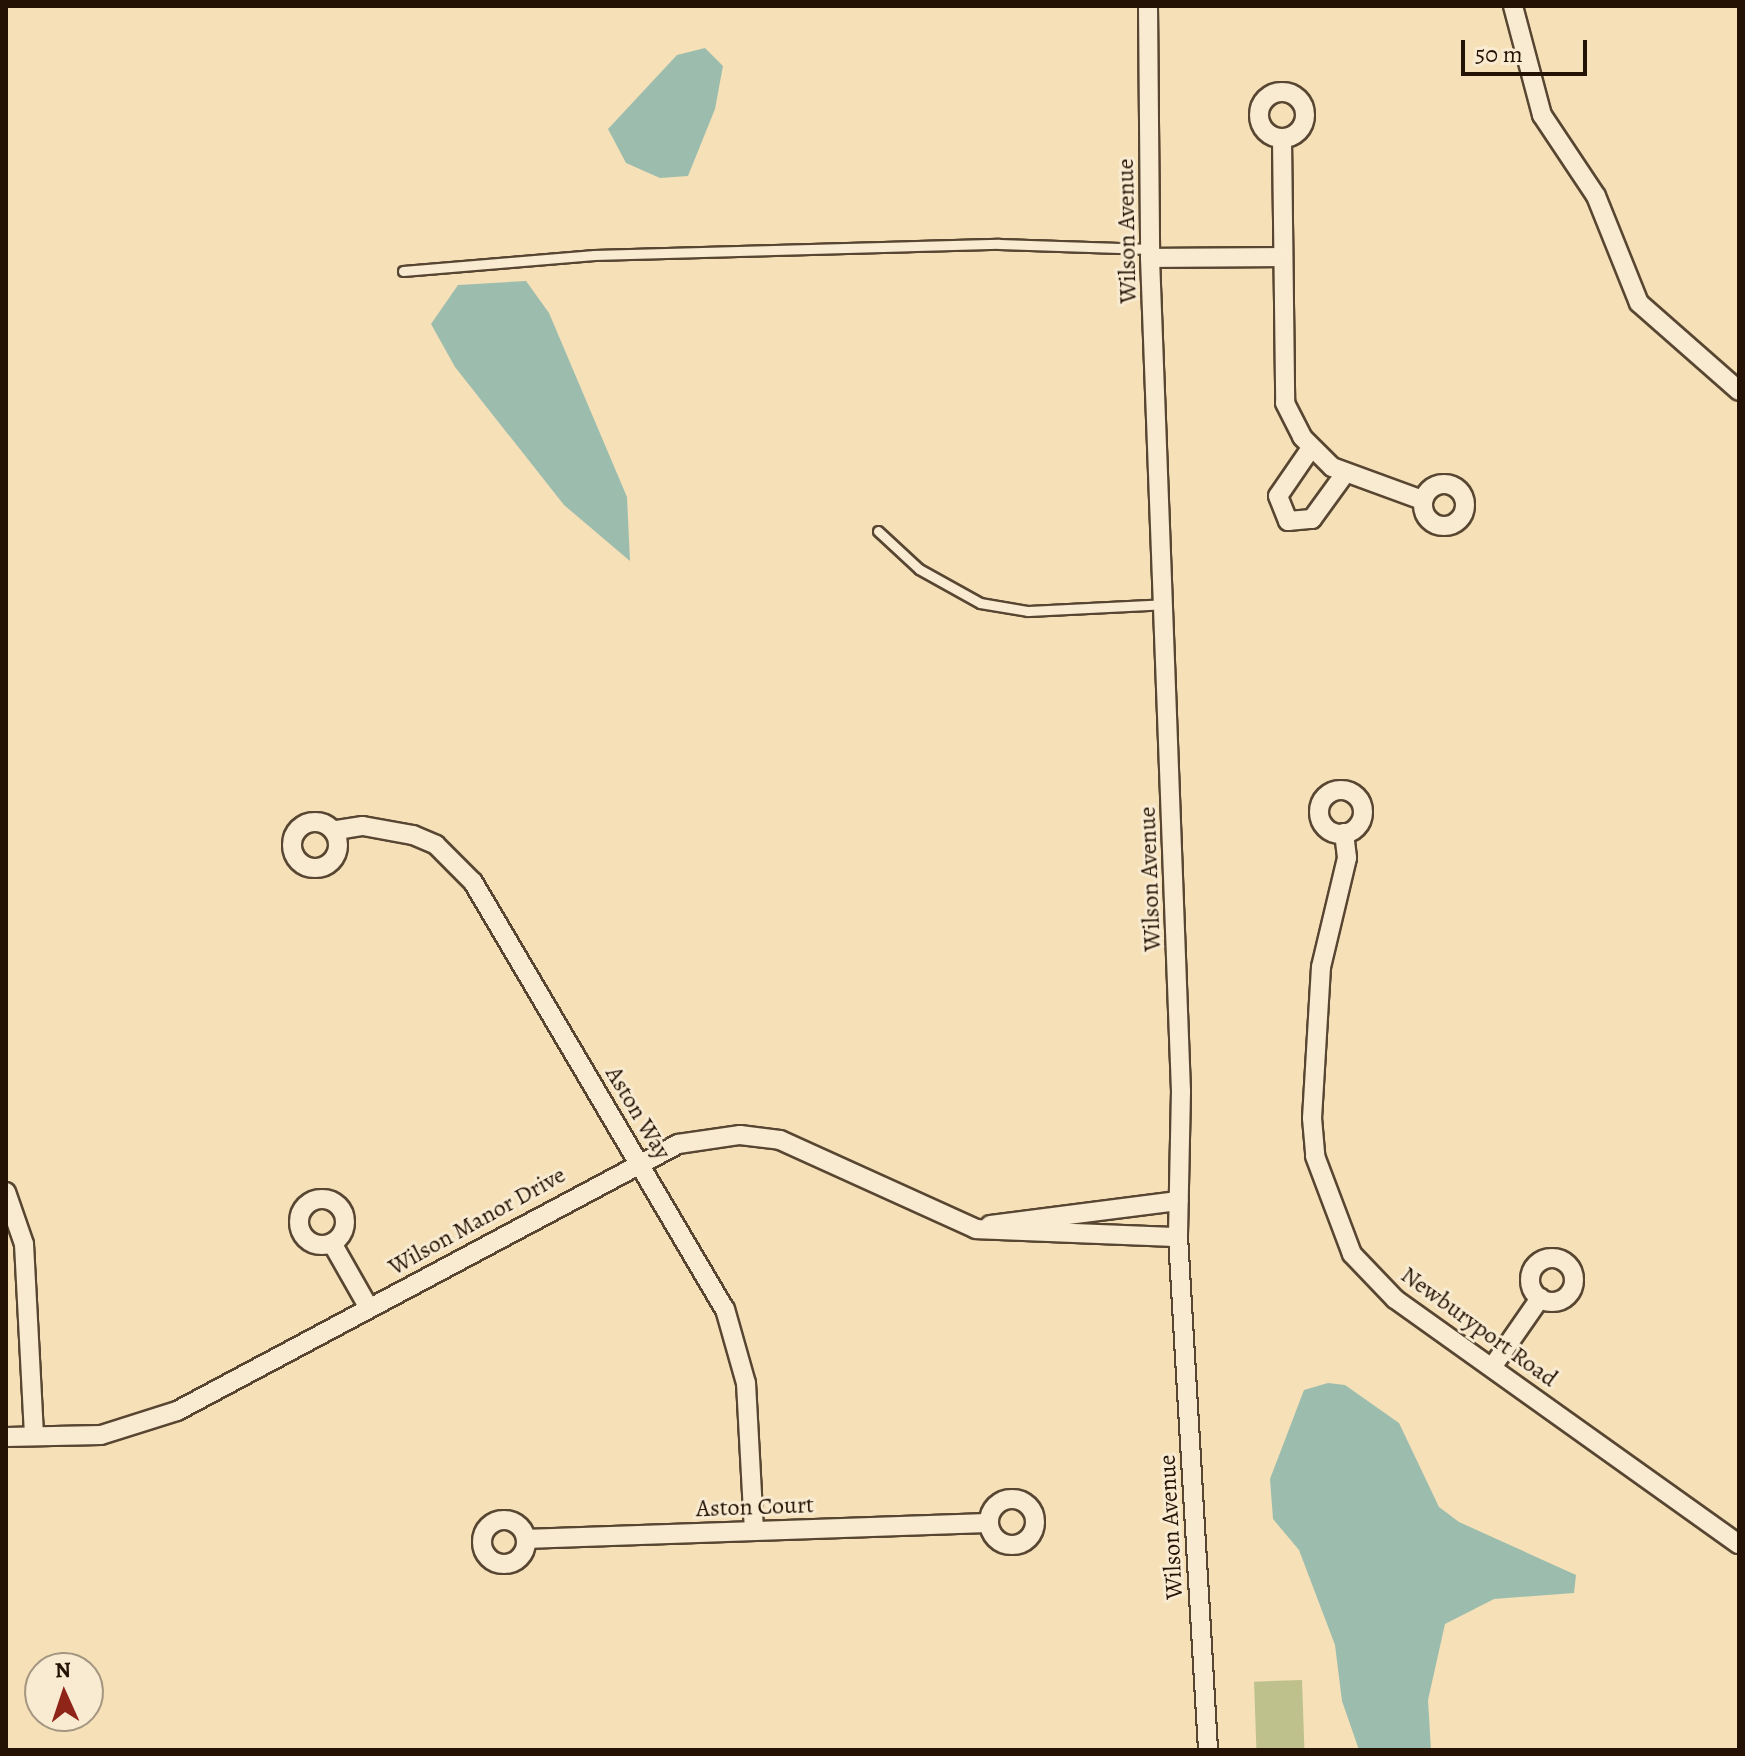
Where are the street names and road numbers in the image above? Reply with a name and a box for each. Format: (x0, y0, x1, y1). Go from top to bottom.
street label: Wilson Avenue (1111, 158, 1143, 304)
street label: Wilson Avenue (1133, 806, 1167, 952)
street label: Aston Way (599, 1061, 677, 1165)
street label: Wilson Manor Drive (384, 1160, 570, 1282)
street label: Newburyport Road (1395, 1261, 1563, 1393)
street label: Wilson Avenue (1153, 1454, 1189, 1600)
street label: Aston Court (696, 1491, 814, 1523)

